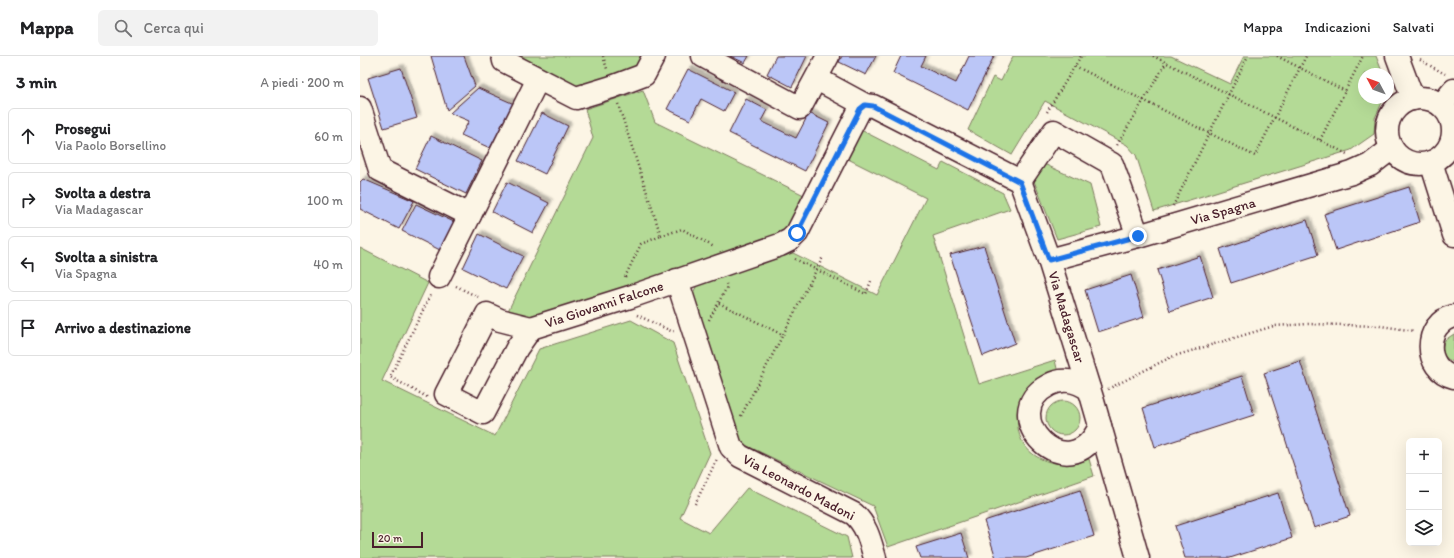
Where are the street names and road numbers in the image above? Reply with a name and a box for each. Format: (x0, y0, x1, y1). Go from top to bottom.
street label: Via Spagna (1189, 194, 1258, 229)
street label: Via Madagascar (1045, 269, 1089, 366)
street label: Via Giovanni Falcone (543, 277, 666, 332)
street label: Via Leonardo Madoni (740, 451, 858, 524)

